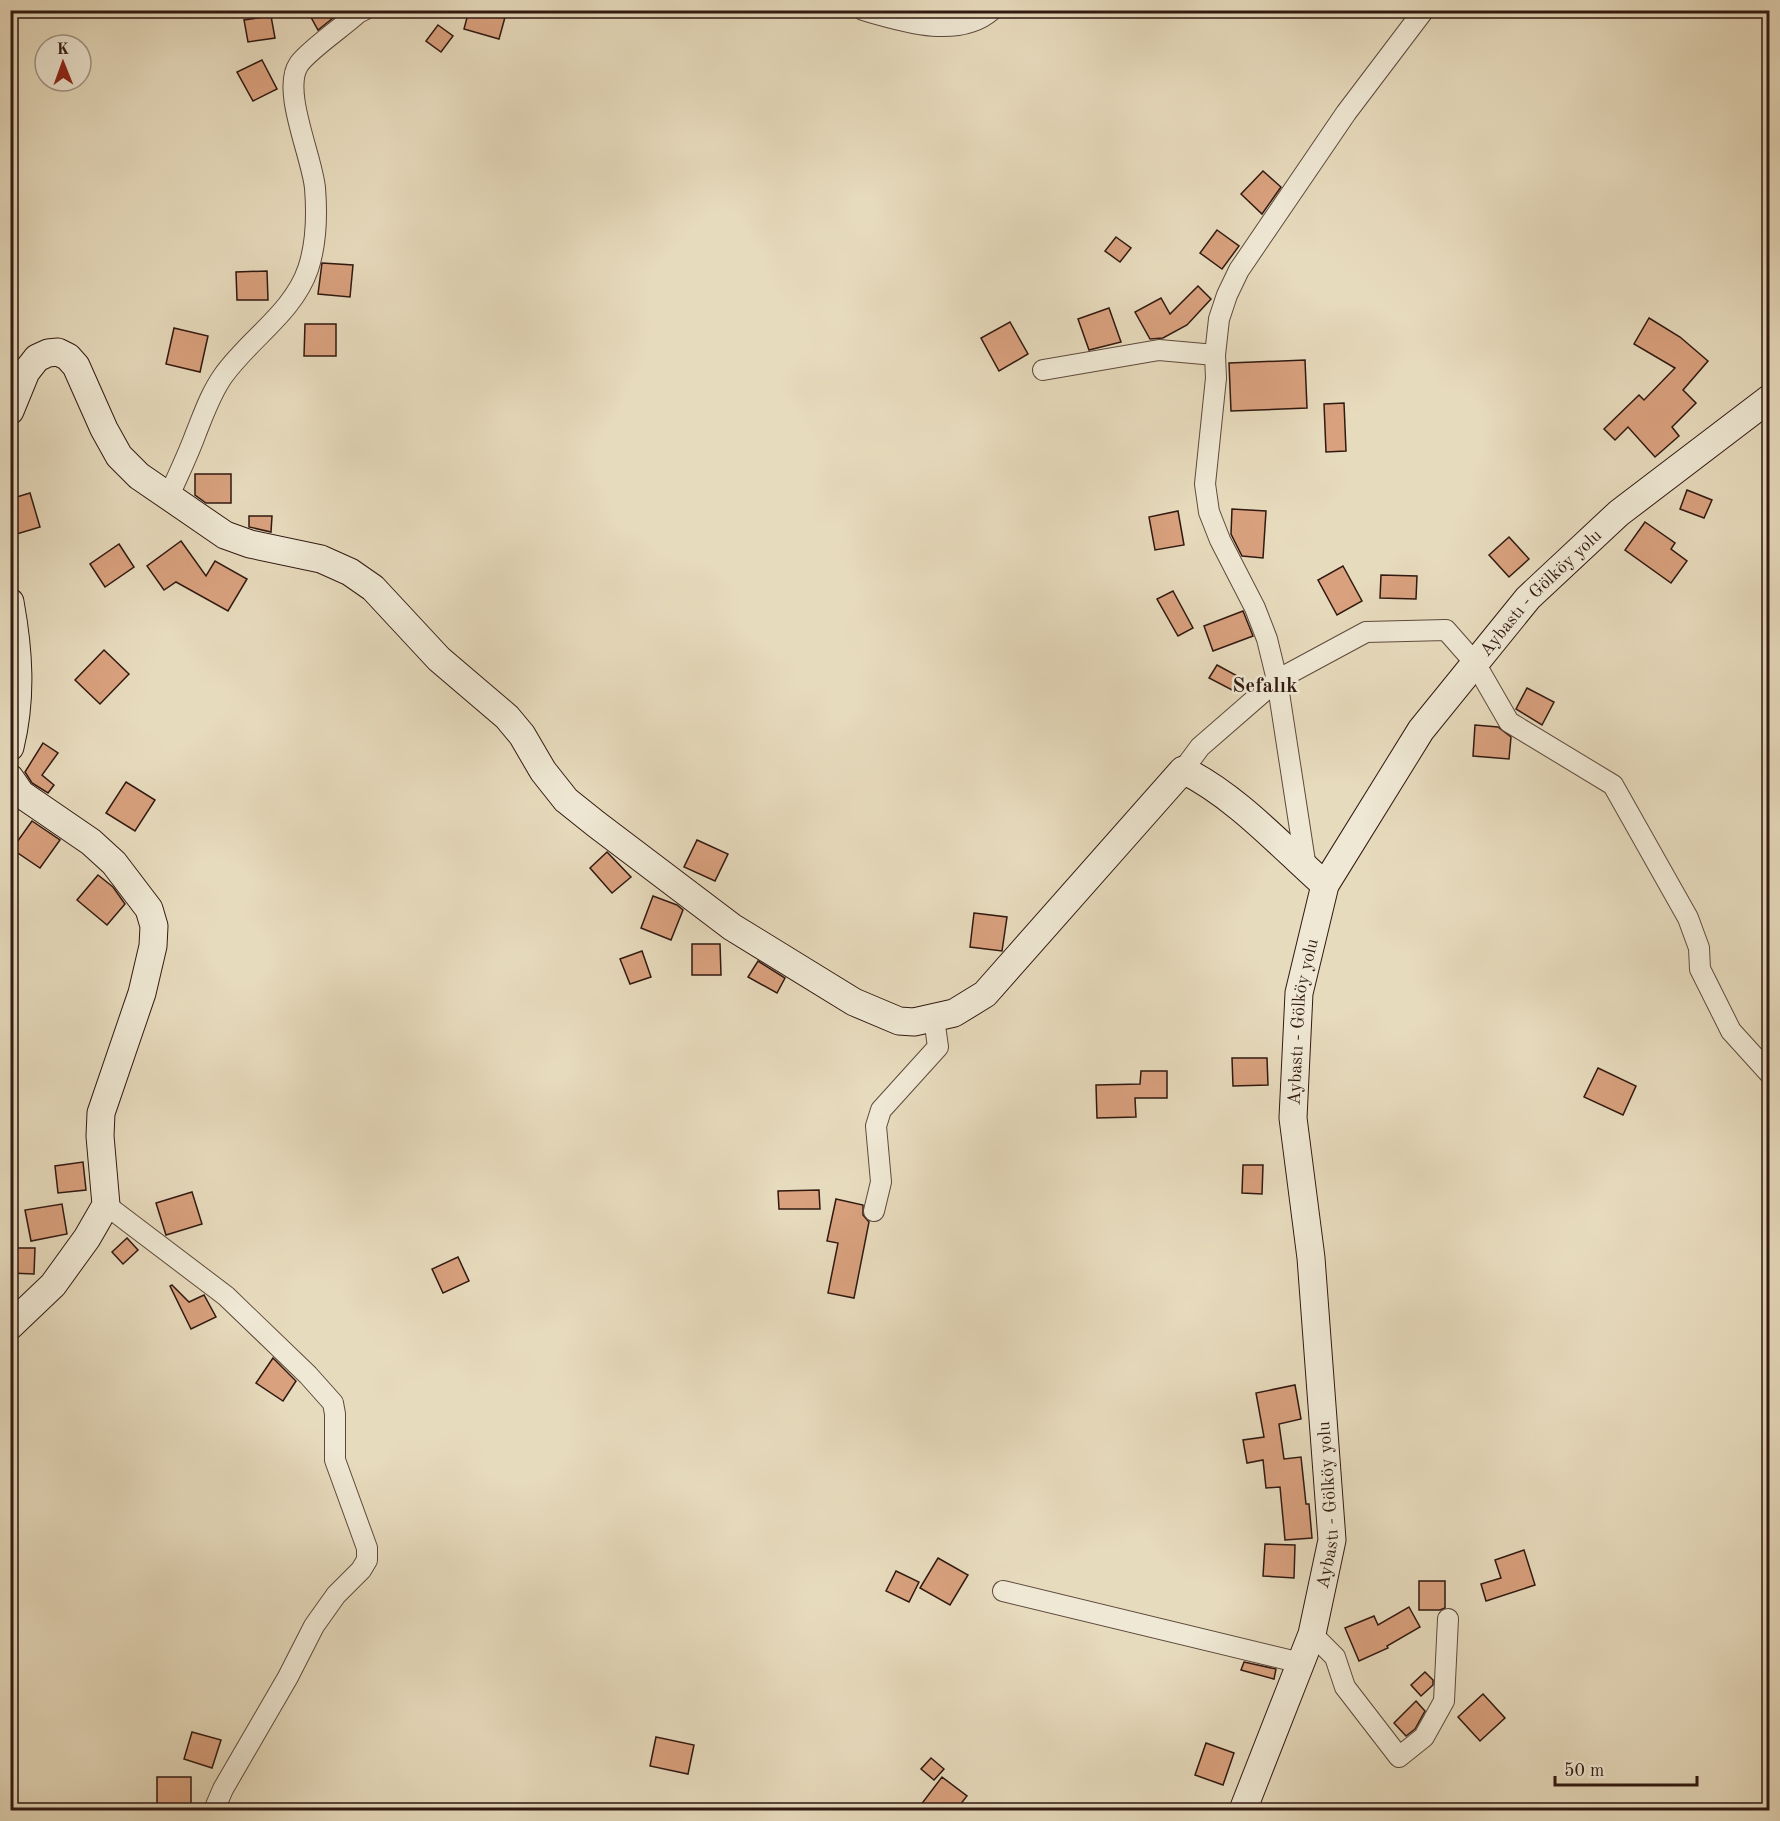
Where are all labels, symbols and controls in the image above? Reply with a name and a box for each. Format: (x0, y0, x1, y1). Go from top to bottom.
north arrow (33, 33, 93, 93)
text: K (56, 42, 69, 58)
street label: Aybastı - Gölköy yolu (1477, 526, 1606, 660)
district label: Sefalık (1232, 676, 1298, 697)
street label: Aybastı - Gölköy yolu (1286, 936, 1322, 1106)
street label: Aybastı - Gölköy yolu (1314, 1420, 1342, 1590)
scale bar (1555, 1749, 1698, 1787)
text: 50 m (1564, 1762, 1604, 1780)

